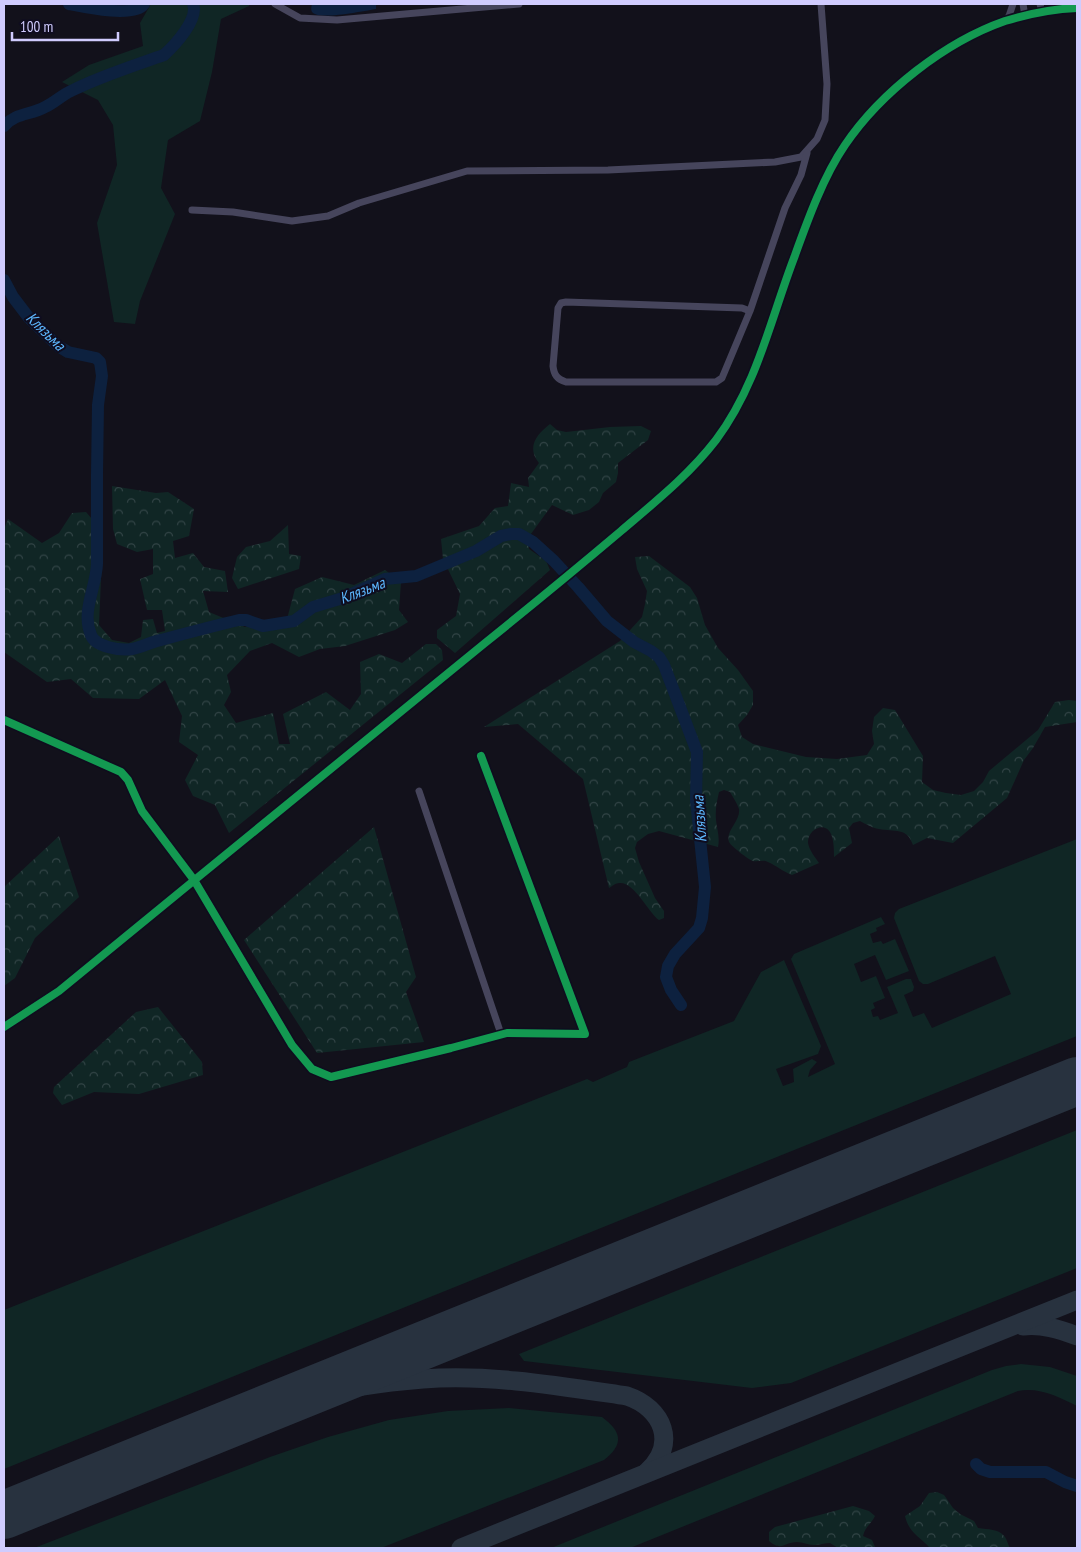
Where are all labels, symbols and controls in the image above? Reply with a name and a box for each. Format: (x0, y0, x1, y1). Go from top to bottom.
scale bar (12, 10, 119, 42)
text: 100 m (20, 17, 53, 36)
water label: Клязьма (22, 308, 71, 356)
water label: Клязьма (337, 572, 389, 608)
water label: Клязьма (687, 793, 711, 843)

